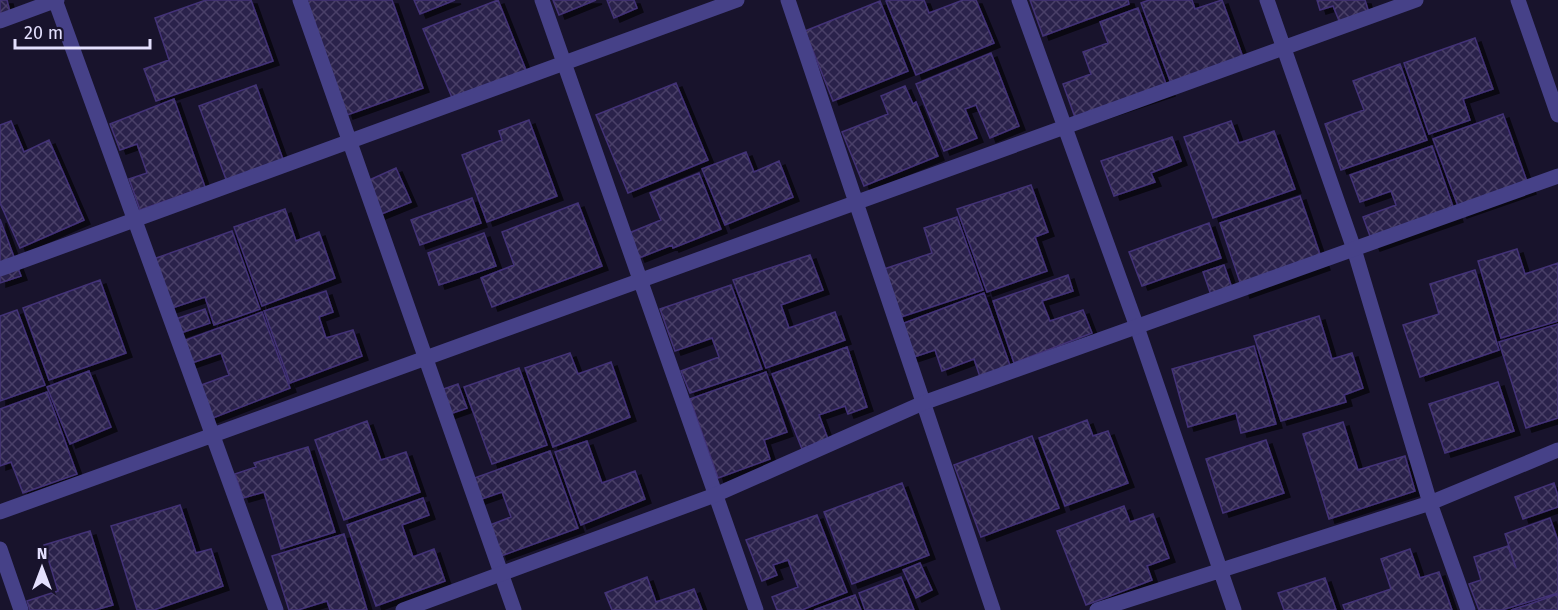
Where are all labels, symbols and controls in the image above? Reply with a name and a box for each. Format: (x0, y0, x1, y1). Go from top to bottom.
scale bar (15, 12, 150, 50)
text: 20 m (24, 22, 63, 44)
north arrow (12, 538, 72, 598)
text: N (37, 544, 47, 563)

